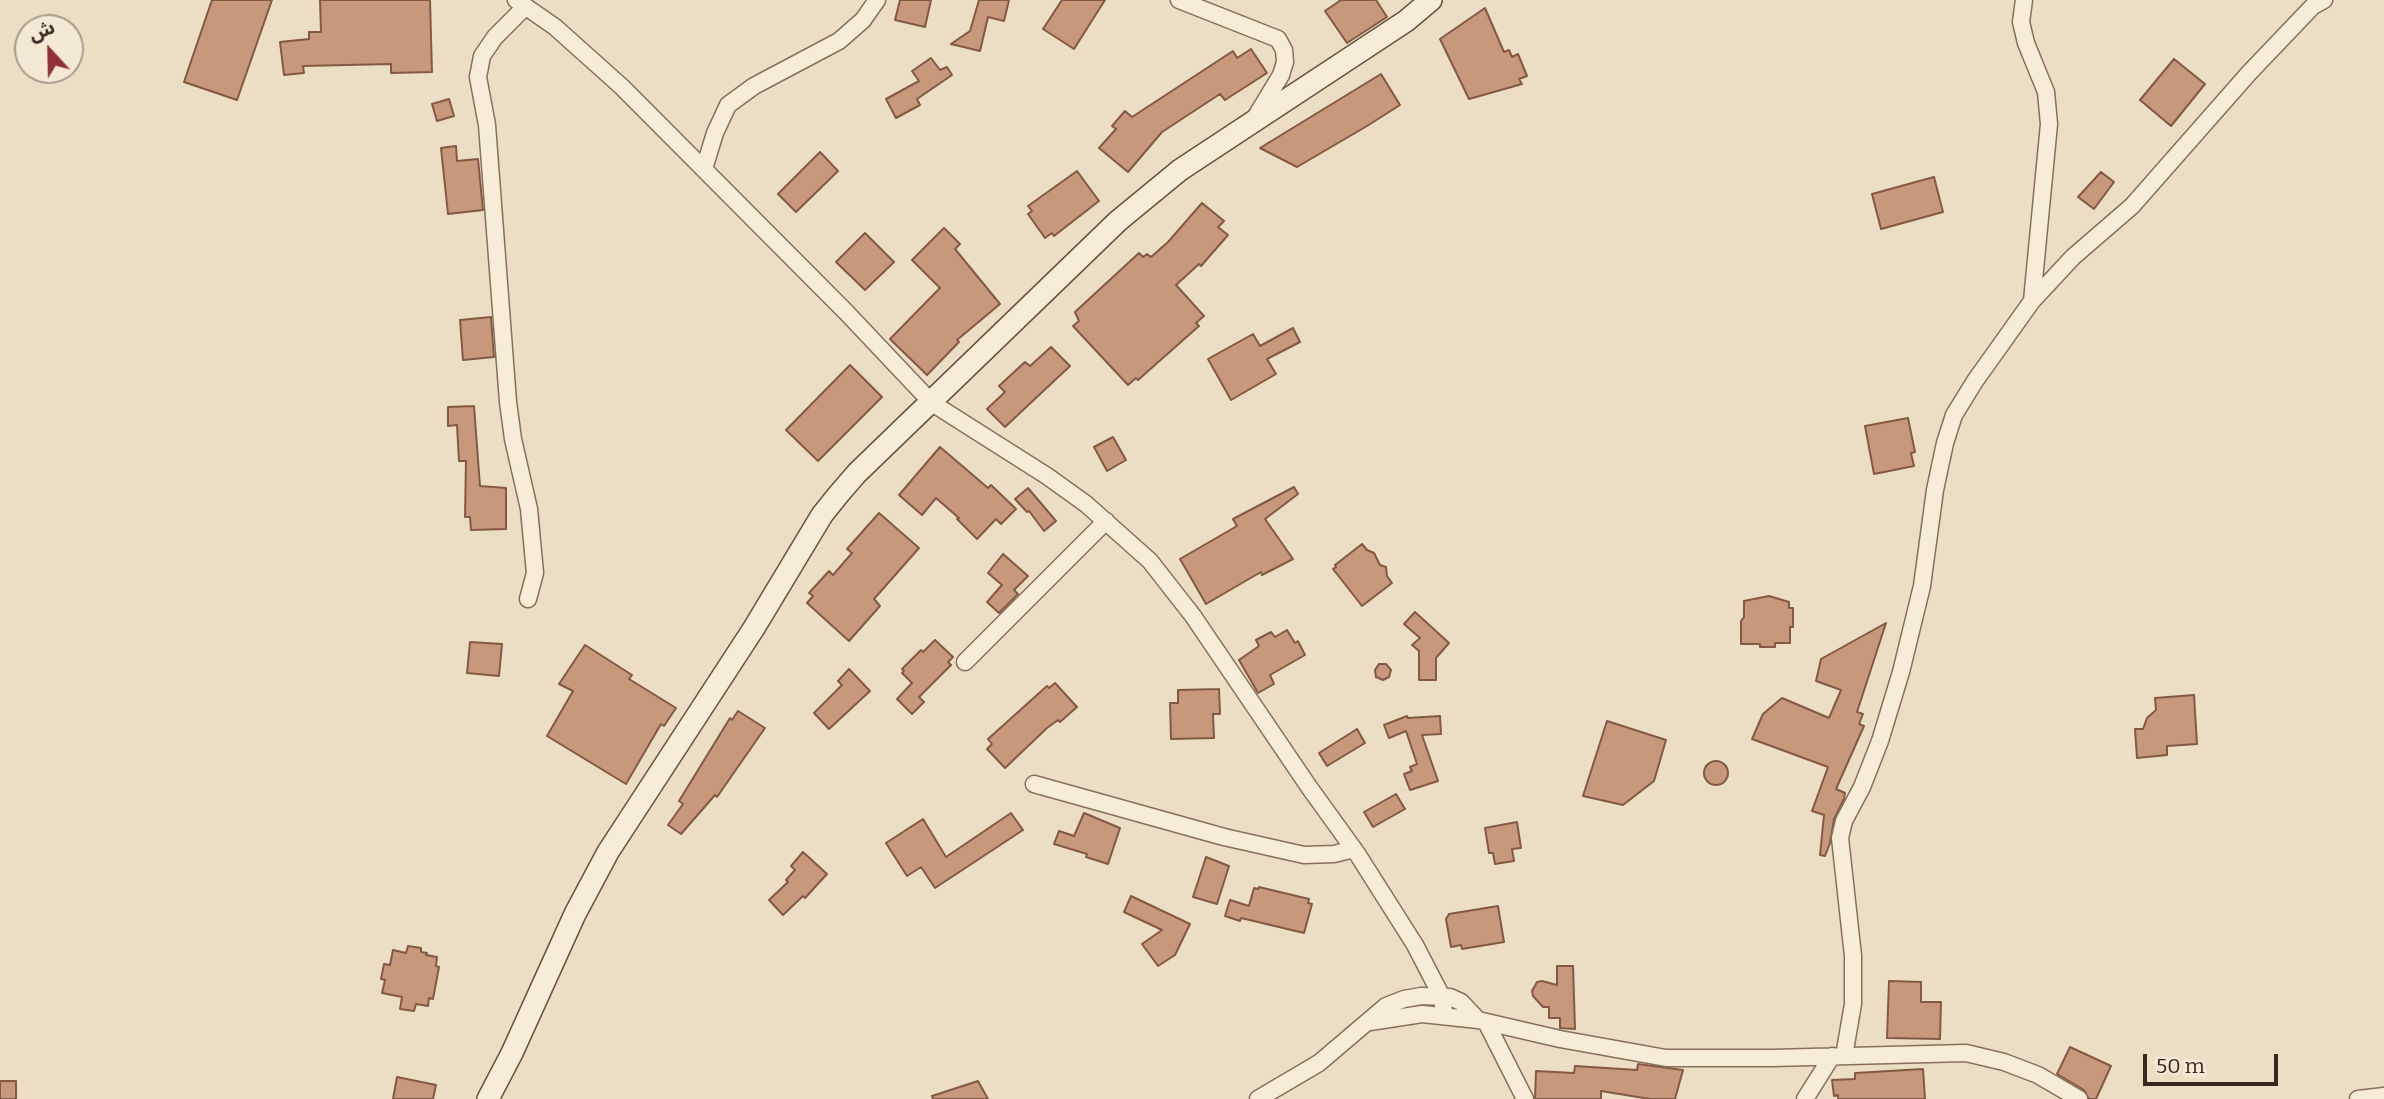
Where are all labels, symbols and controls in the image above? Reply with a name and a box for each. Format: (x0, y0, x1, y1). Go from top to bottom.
north arrow (14, 14, 84, 84)
text: ش (25, 15, 58, 46)
scale bar (2146, 1040, 2281, 1084)
text: 50 m (2156, 1053, 2205, 1079)

